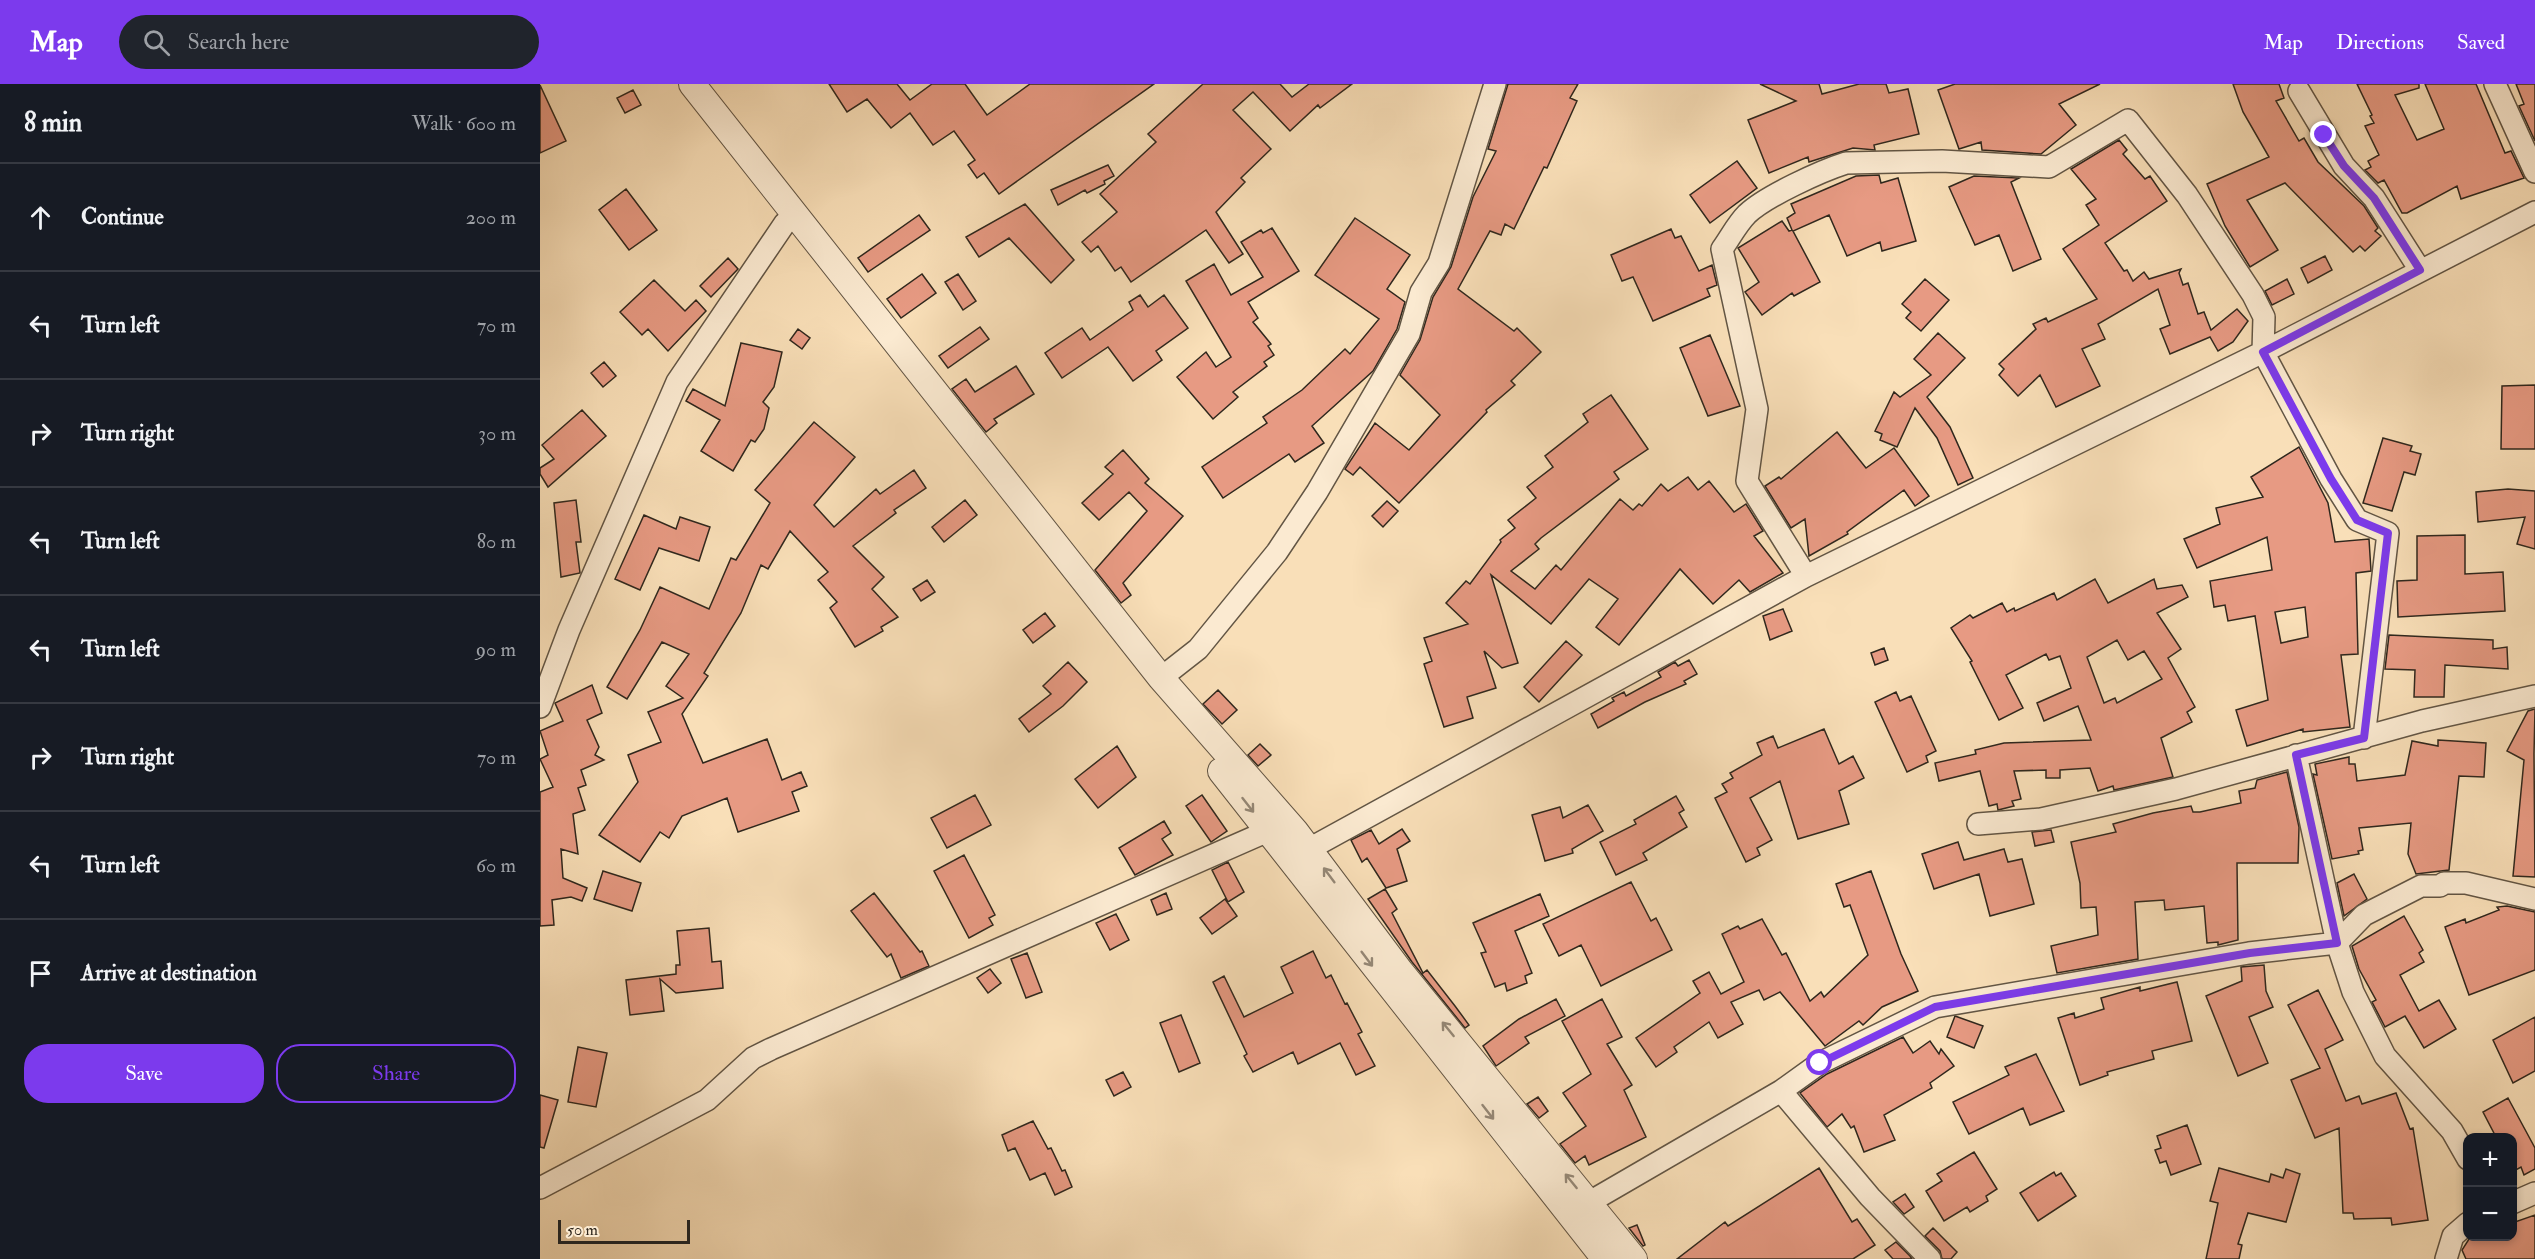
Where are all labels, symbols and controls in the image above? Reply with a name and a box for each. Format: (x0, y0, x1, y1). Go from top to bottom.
search box (119, 15, 539, 69)
text: Map (30, 25, 83, 60)
icon: search (140, 26, 173, 59)
text: Search here (188, 28, 289, 56)
text: Map (2263, 29, 2303, 56)
text: Directions (2336, 29, 2424, 56)
text: Saved (2457, 29, 2505, 56)
text: 8 min (24, 107, 82, 139)
text: Walk · 600 m (412, 111, 516, 136)
route end (2310, 121, 2336, 147)
icon: ahead (24, 201, 57, 234)
text: Continue (81, 203, 164, 231)
text: 200 m (466, 205, 516, 230)
icon: left (24, 309, 57, 342)
text: Turn left (81, 311, 160, 339)
text: 70 m (477, 313, 516, 338)
icon: right (24, 417, 57, 450)
text: Turn right (81, 419, 174, 447)
text: 30 m (478, 421, 516, 446)
icon: left (24, 525, 57, 558)
text: Turn left (81, 527, 160, 555)
text: 80 m (477, 529, 516, 554)
icon: left (24, 633, 57, 666)
text: Turn left (81, 635, 160, 663)
text: 90 m (476, 637, 516, 662)
icon: right (24, 741, 57, 774)
text: Turn right (81, 743, 174, 771)
text: 70 m (477, 745, 516, 770)
one-way arrow (1241, 797, 1254, 813)
icon: left (24, 849, 57, 882)
text: Turn left (81, 851, 160, 879)
text: 60 m (476, 853, 516, 878)
one-way arrow (1322, 867, 1335, 883)
one-way arrow (1361, 951, 1374, 967)
icon: arrive (24, 957, 57, 990)
text: Arrive at destination (81, 959, 257, 987)
one-way arrow (1441, 1022, 1454, 1038)
button: Save (24, 1044, 264, 1103)
button: Share (276, 1044, 516, 1103)
route start (1806, 1049, 1832, 1075)
one-way arrow (1482, 1104, 1495, 1120)
map controls (2463, 1133, 2517, 1241)
button: + (2463, 1133, 2517, 1187)
one-way arrow (1564, 1173, 1577, 1189)
button: − (2463, 1187, 2517, 1241)
scale bar (558, 1217, 690, 1244)
text: 50 m (567, 1220, 598, 1240)

